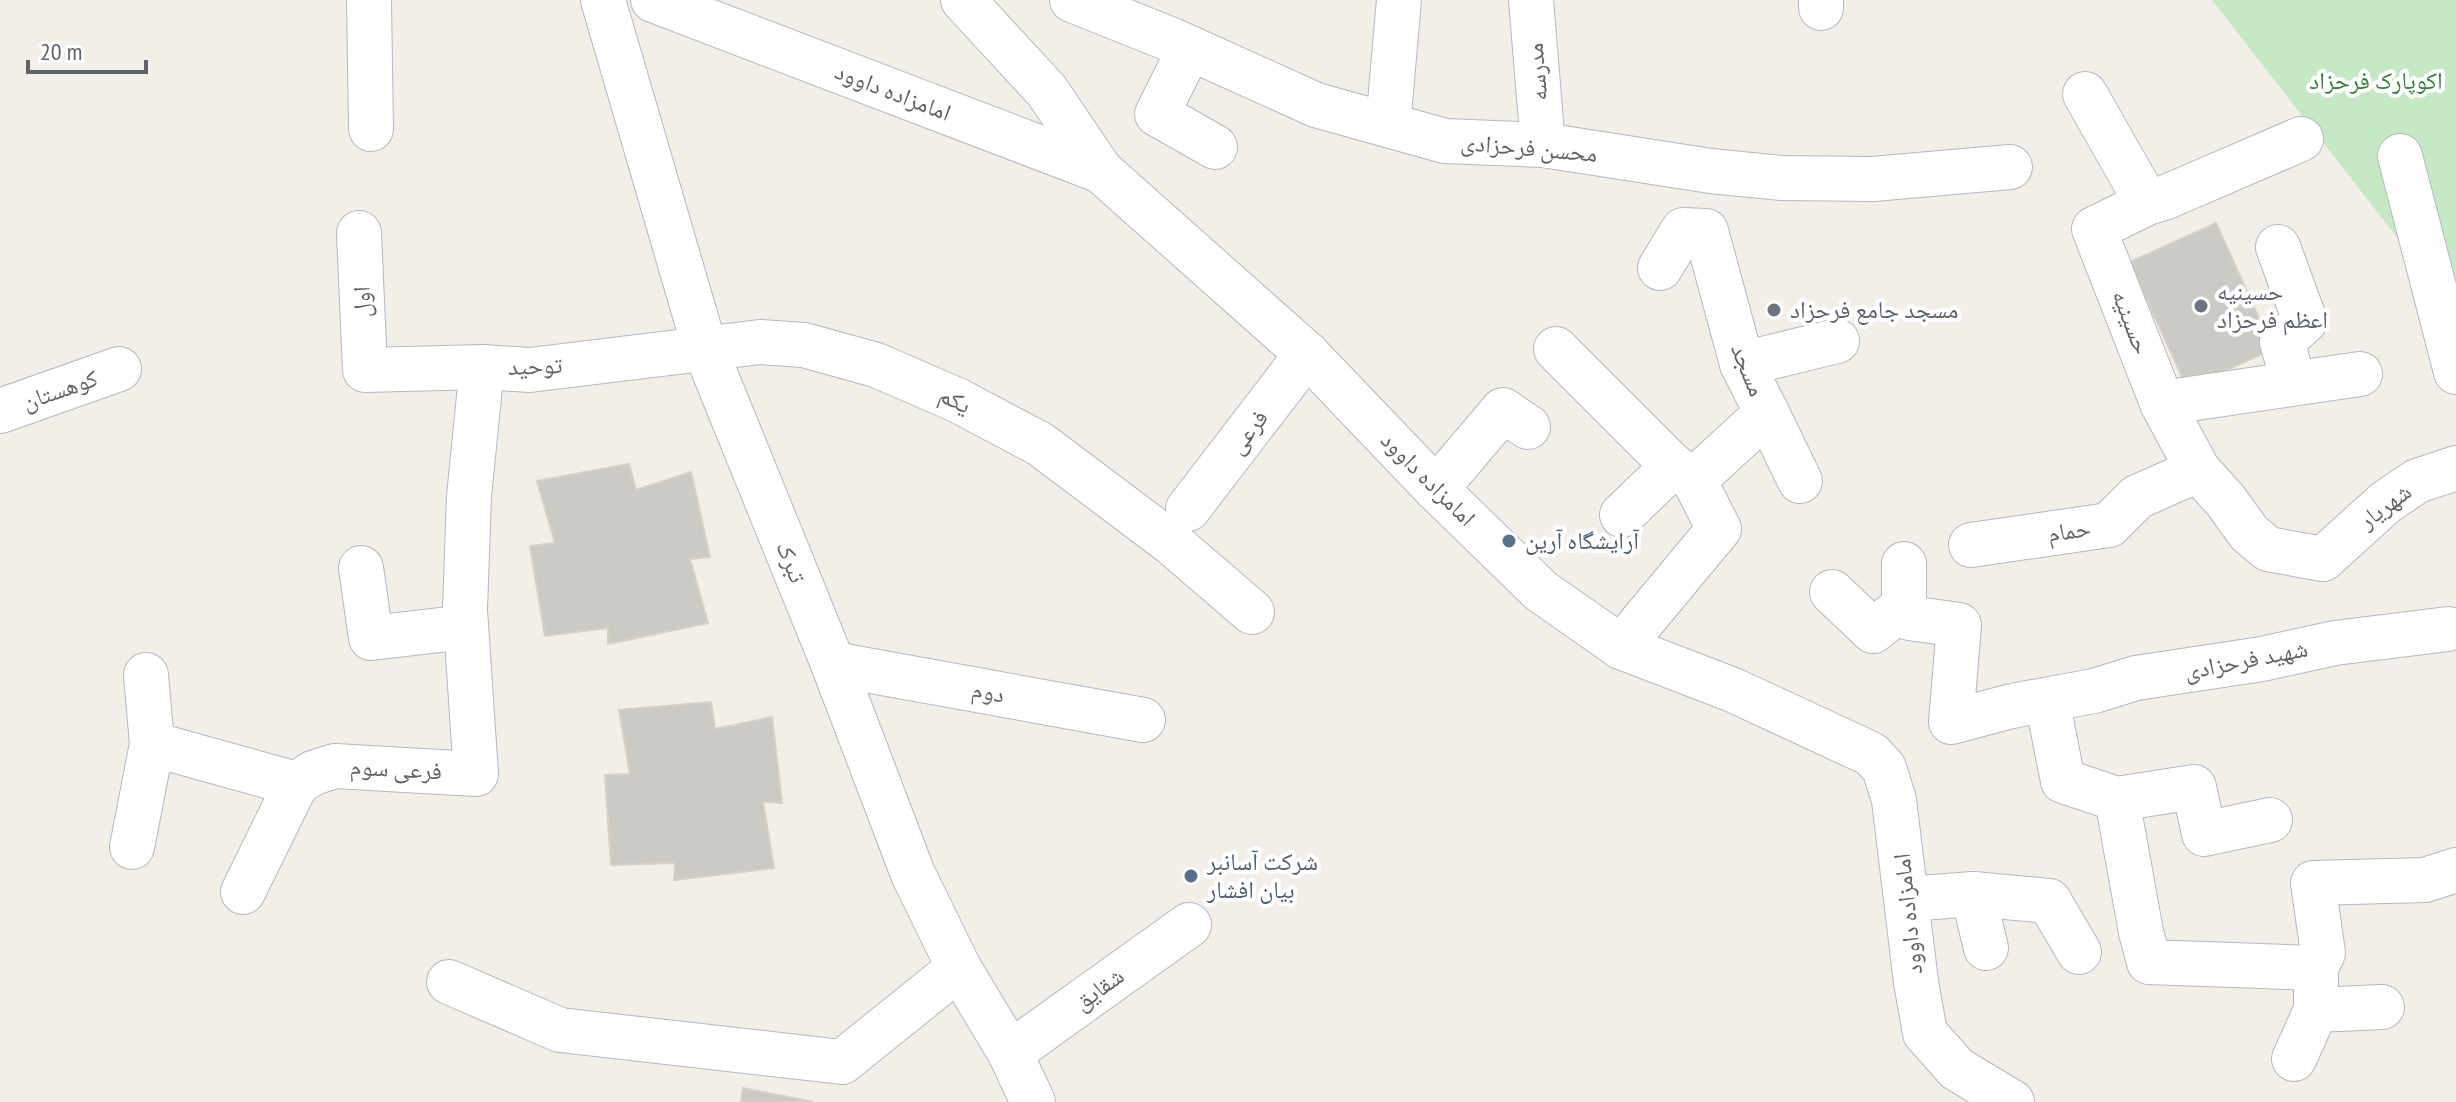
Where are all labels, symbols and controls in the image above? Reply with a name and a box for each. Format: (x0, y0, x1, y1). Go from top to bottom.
scale bar (28, 24, 146, 74)
text: 20 m (40, 36, 82, 67)
street label: مدرسه (1519, 42, 1554, 102)
street label: امامزاده داوود (831, 55, 956, 128)
park label: اکوپارک فرحزاد (2309, 65, 2443, 96)
street label: محسن فرحزادی (1459, 126, 1599, 169)
place label: حسینیه اعظم فرحزاد (2217, 276, 2328, 336)
street label: حسینیه (2105, 285, 2158, 358)
street label: اول (345, 286, 378, 318)
place label: مسجد جامع فرحزاد (1790, 294, 1959, 325)
marker: حسینیه اعظم فرحزاد (2192, 297, 2210, 315)
marker: مسجد جامع فرحزاد (1765, 301, 1783, 319)
street label: مسجد (1724, 339, 1773, 401)
street label: توحید (507, 349, 563, 382)
street label: کوهستان (18, 362, 102, 417)
street label: یکم (934, 379, 976, 421)
street label: فرعی (1220, 403, 1275, 460)
street label: امامزاده داوود (1374, 425, 1482, 533)
street label: شهریار (2351, 476, 2417, 536)
street label: حمام (2045, 512, 2093, 550)
place label: آرایشگاه آرین (1525, 525, 1640, 556)
marker: آرایشگاه آرین (1500, 532, 1518, 550)
street label: تبرک (769, 536, 814, 587)
street label: شهید فرحزادی (2181, 632, 2310, 687)
street label: دوم (969, 673, 1007, 711)
street label: فرعی سوم (349, 751, 443, 787)
place label: شرکت آسانبر بیان افشار (1206, 846, 1318, 905)
street label: امامزاده داوود (1886, 852, 1929, 976)
marker: شرکت آسانبر بیان افشار (1182, 867, 1200, 885)
street label: شقایق (1067, 960, 1130, 1017)

